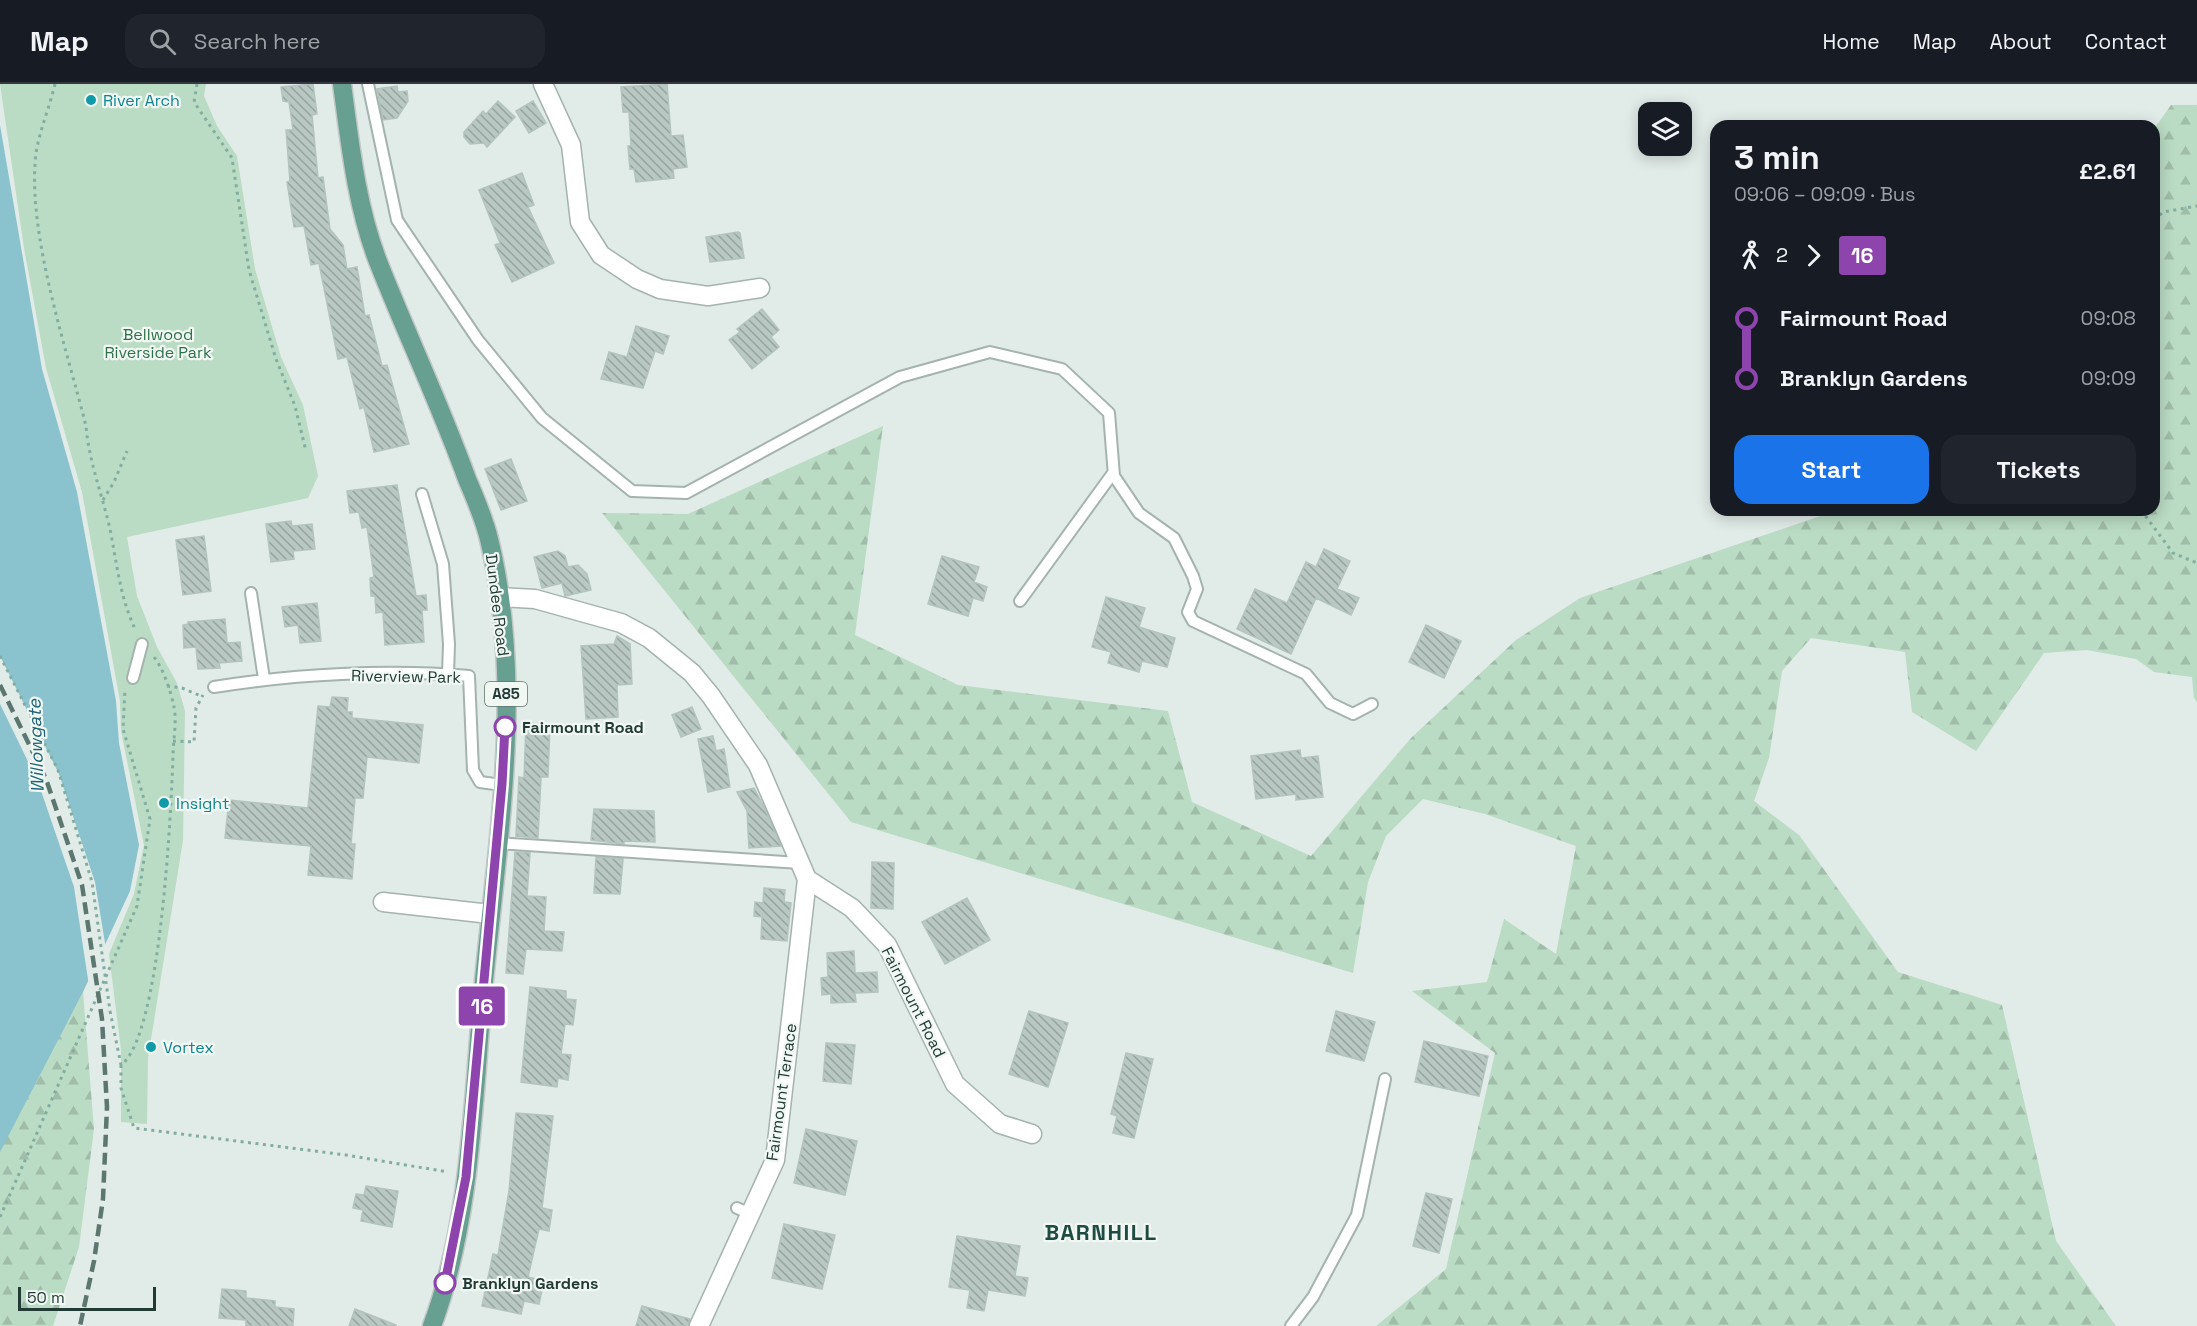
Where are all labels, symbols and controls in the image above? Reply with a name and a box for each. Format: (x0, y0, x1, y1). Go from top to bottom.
search box (125, 14, 545, 68)
text: Map (30, 23, 89, 59)
icon: search (146, 25, 179, 58)
text: Search here (194, 27, 321, 55)
text: Home (1822, 28, 1880, 55)
text: Map (1913, 28, 1957, 55)
text: About (1990, 28, 2052, 55)
text: Contact (2085, 28, 2167, 55)
place label: River Arch (103, 90, 180, 111)
marker: River Arch (84, 93, 98, 107)
map controls (1638, 102, 1692, 156)
button: layers (1638, 102, 1692, 156)
text: 3 min (1734, 137, 1820, 179)
text: £2.61 (2079, 157, 2136, 185)
text: 09:06 – 09:09 · Bus (1734, 181, 1916, 207)
icon: walk (1734, 239, 1767, 272)
icon: forward (1797, 239, 1830, 272)
text: 2 (1776, 242, 1788, 268)
text: 16 (1851, 242, 1874, 269)
text: Fairmount Road (1780, 304, 1947, 332)
text: 09:08 (2081, 305, 2136, 331)
park label: Bellwood Riverside Park (104, 324, 212, 363)
text: Branklyn Gardens (1780, 364, 1968, 392)
text: 09:09 (2081, 365, 2136, 391)
button: Start (1734, 435, 1929, 504)
button: Tickets (1941, 435, 2136, 504)
street label: Dundee Road (481, 553, 514, 657)
street label: Riverview Park (351, 665, 461, 688)
road number: A85 (485, 682, 527, 706)
water label: Willowgate (22, 697, 49, 793)
marker: Fairmount Road (494, 716, 516, 738)
place label: Fairmount Road (522, 717, 644, 738)
place label: Insight (176, 793, 229, 814)
marker: Insight (157, 796, 171, 810)
street label: Fairmount Road (877, 943, 950, 1061)
line badge: 16 (455, 986, 509, 1026)
text: 16 (471, 993, 493, 1020)
street label: Fairmount Terrace (761, 1022, 802, 1162)
place label: Vortex (163, 1037, 214, 1058)
marker: Vortex (144, 1040, 158, 1054)
district label: BARNHILL (1044, 1218, 1158, 1246)
marker: Branklyn Gardens (434, 1272, 456, 1294)
place label: Branklyn Gardens (462, 1273, 599, 1294)
scale bar (18, 1284, 156, 1312)
text: 50 m (27, 1287, 65, 1308)

